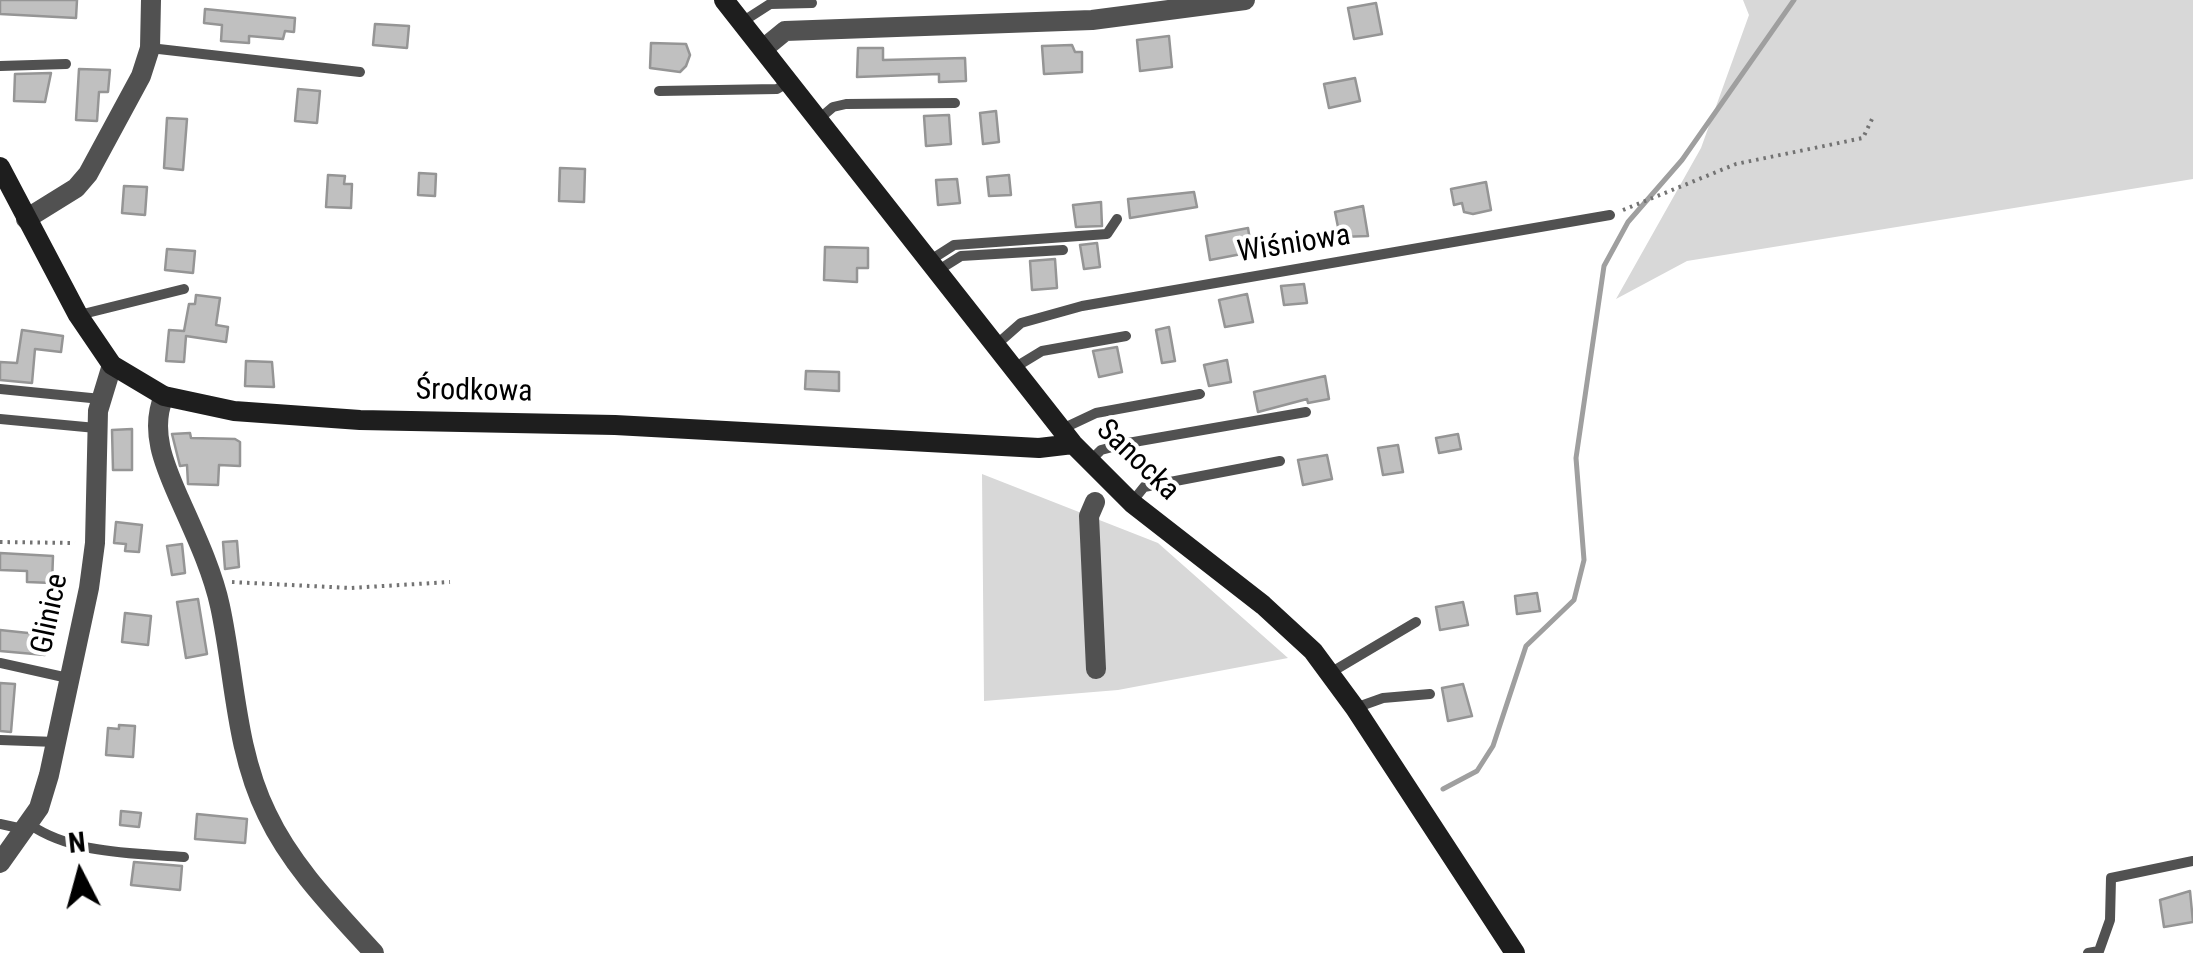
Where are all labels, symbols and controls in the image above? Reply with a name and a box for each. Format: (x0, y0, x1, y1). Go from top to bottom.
street label: Wiśniowa (1235, 218, 1353, 272)
street label: Środkowa (415, 373, 533, 411)
street label: Sanocka (1088, 413, 1186, 509)
street label: Glinice (25, 571, 77, 657)
north arrow (30, 823, 130, 923)
text: N (67, 825, 87, 860)

